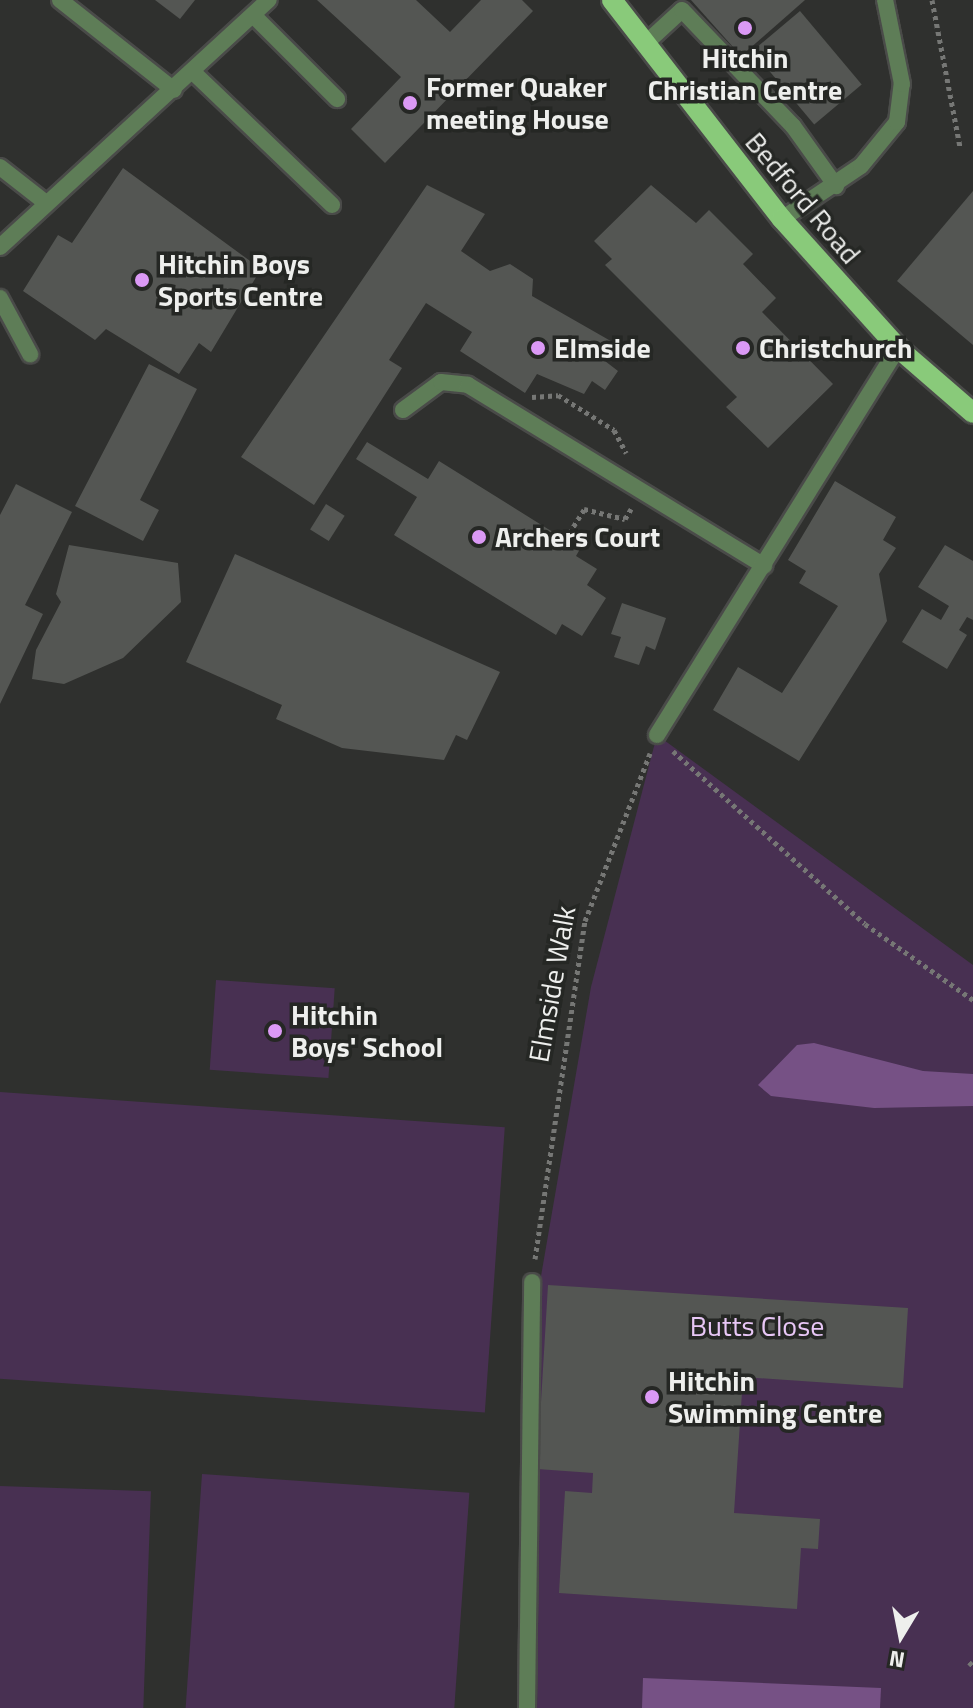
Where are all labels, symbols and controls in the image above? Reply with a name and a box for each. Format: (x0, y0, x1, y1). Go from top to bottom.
marker: Hitchin Christian Centre (736, 19, 754, 37)
place label: Hitchin Christian Centre (648, 41, 842, 107)
place label: Former Quaker meeting House (426, 70, 609, 136)
marker: Former Quaker meeting House (401, 94, 419, 112)
street label: Bedford Road (738, 126, 868, 270)
place label: Hitchin Boys Sports Centre (158, 247, 323, 313)
marker: Hitchin Boys Sports Centre (133, 271, 151, 289)
place label: Elmside (554, 331, 651, 365)
place label: Christchurch (759, 331, 913, 365)
marker: Elmside (529, 339, 547, 357)
marker: Christchurch (734, 339, 752, 357)
place label: Archers Court (495, 520, 660, 554)
marker: Archers Court (470, 528, 488, 546)
street label: Elmside Walk (522, 903, 582, 1065)
place label: Hitchin Boys' School (291, 998, 443, 1064)
marker: Hitchin Boys' School (266, 1022, 284, 1040)
park label: Butts Close (690, 1309, 824, 1343)
place label: Hitchin Swimming Centre (668, 1364, 882, 1430)
marker: Hitchin Swimming Centre (643, 1388, 661, 1406)
north arrow (861, 1596, 941, 1676)
text: N (886, 1642, 907, 1678)

